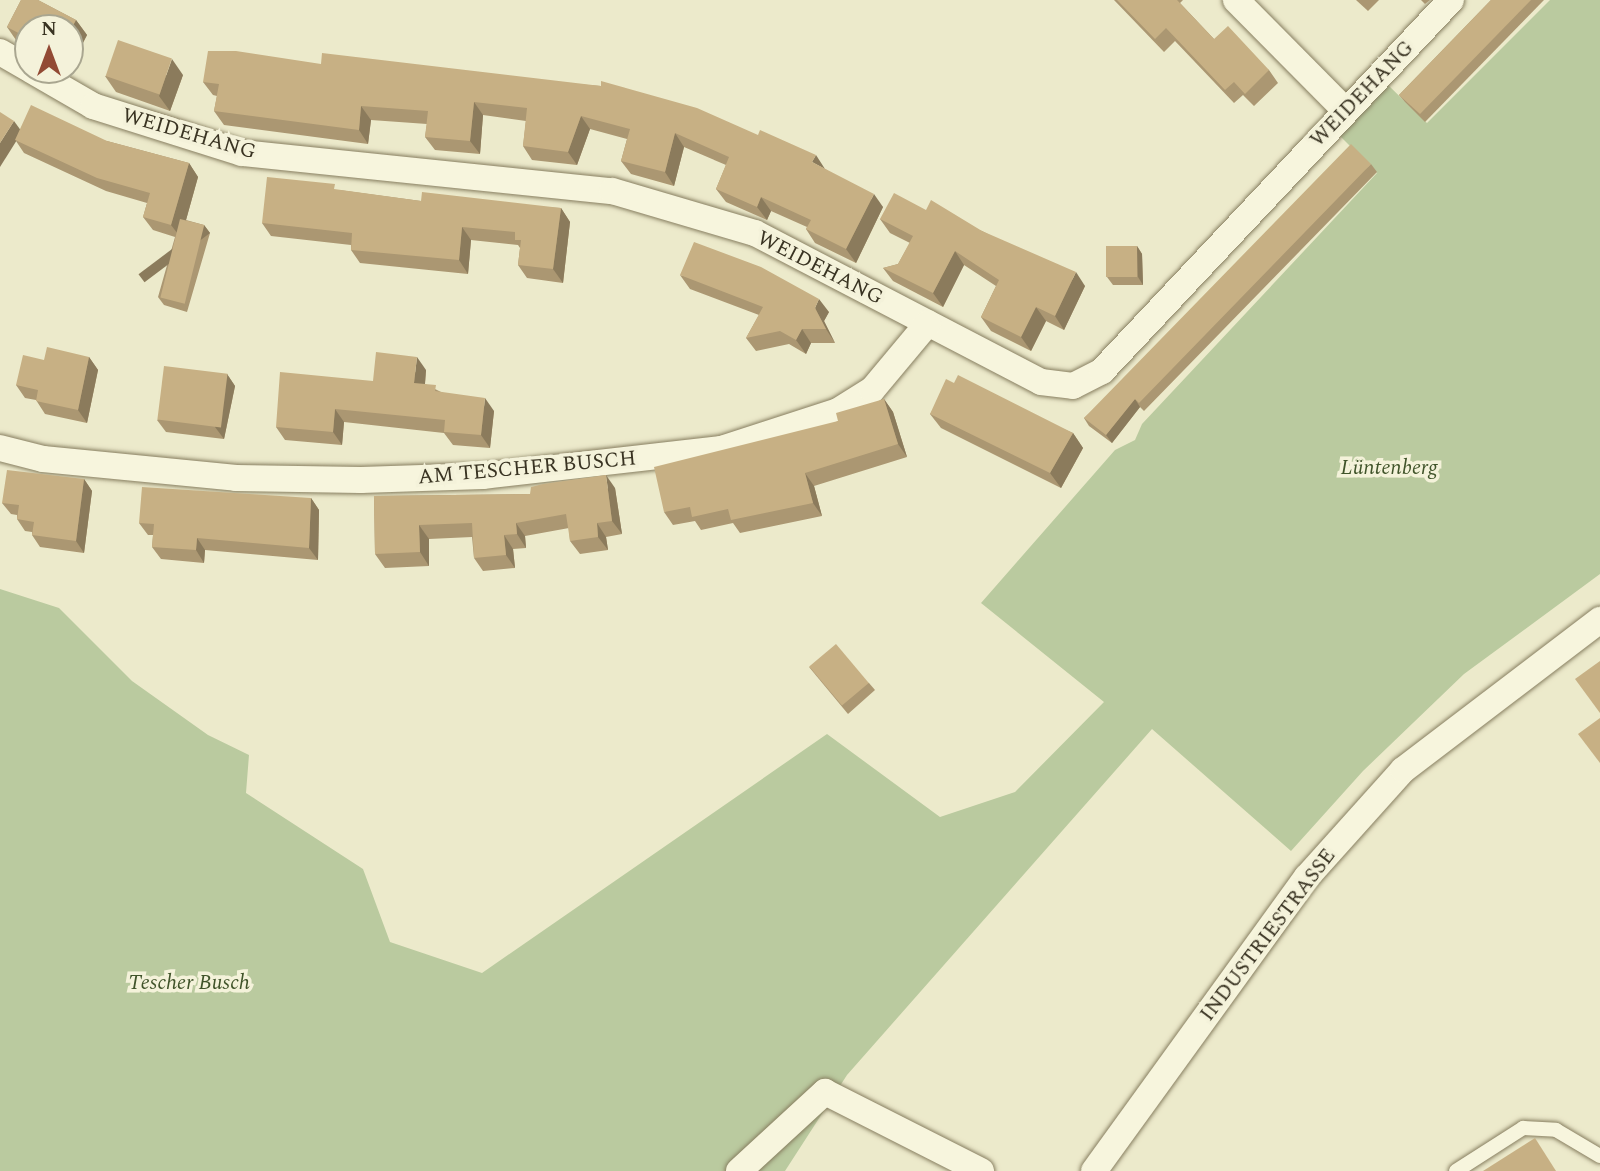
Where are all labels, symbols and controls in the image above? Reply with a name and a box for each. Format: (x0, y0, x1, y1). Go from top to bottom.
north arrow (14, 14, 84, 84)
text: N (41, 15, 57, 44)
street label: WEIDEHANG (1305, 36, 1419, 152)
street label: WEIDEHANG (119, 103, 259, 165)
street label: WEIDEHANG (753, 225, 887, 311)
street label: AM TESCHER BUSCH (417, 446, 637, 490)
park label: Lüntenberg (1341, 455, 1437, 481)
street label: INDUSTRIESTRASSE (1195, 844, 1341, 1026)
park label: Tescher Busch (128, 970, 250, 996)

